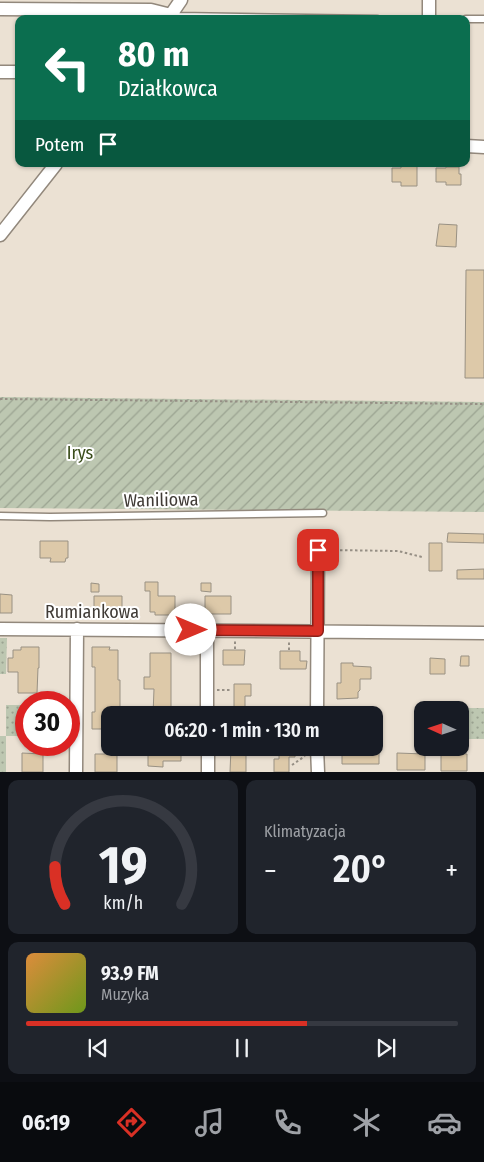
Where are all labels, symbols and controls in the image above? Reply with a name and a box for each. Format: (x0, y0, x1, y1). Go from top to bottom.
text: 80 m (118, 33, 190, 75)
icon: left (35, 35, 100, 100)
text: Działkowca (118, 75, 218, 102)
icon: arrive (94, 130, 122, 158)
text: Potem (35, 133, 84, 156)
park label: Irys (67, 442, 94, 464)
street label: Waniliowa (123, 488, 199, 512)
pin (297, 529, 339, 571)
icon: arrive (304, 536, 332, 564)
street label: Rumiankowa (45, 601, 139, 623)
position arrow (164, 603, 216, 655)
speed limit sign: 30 (15, 691, 80, 756)
north arrow (414, 701, 469, 756)
map controls (414, 701, 469, 756)
text: 06:20 · 1 min · 130 m (164, 719, 320, 742)
text: Klimatyzacja (264, 822, 346, 841)
text: 19 (99, 834, 147, 897)
text: 20° (333, 846, 389, 892)
text: − (264, 854, 277, 887)
text: + (445, 854, 458, 887)
text: km/h (103, 892, 143, 914)
text: 93.9 FM (101, 962, 159, 985)
text: Muzyka (101, 985, 149, 1004)
icon: previous (84, 1034, 112, 1062)
icon: pause (228, 1034, 256, 1062)
icon: next (372, 1034, 400, 1062)
icon: directions (114, 1105, 149, 1140)
icon: music (192, 1105, 227, 1140)
icon: phone (270, 1105, 305, 1140)
icon: climate (349, 1105, 384, 1140)
icon: car (427, 1105, 462, 1140)
text: 06:19 (22, 1109, 70, 1136)

